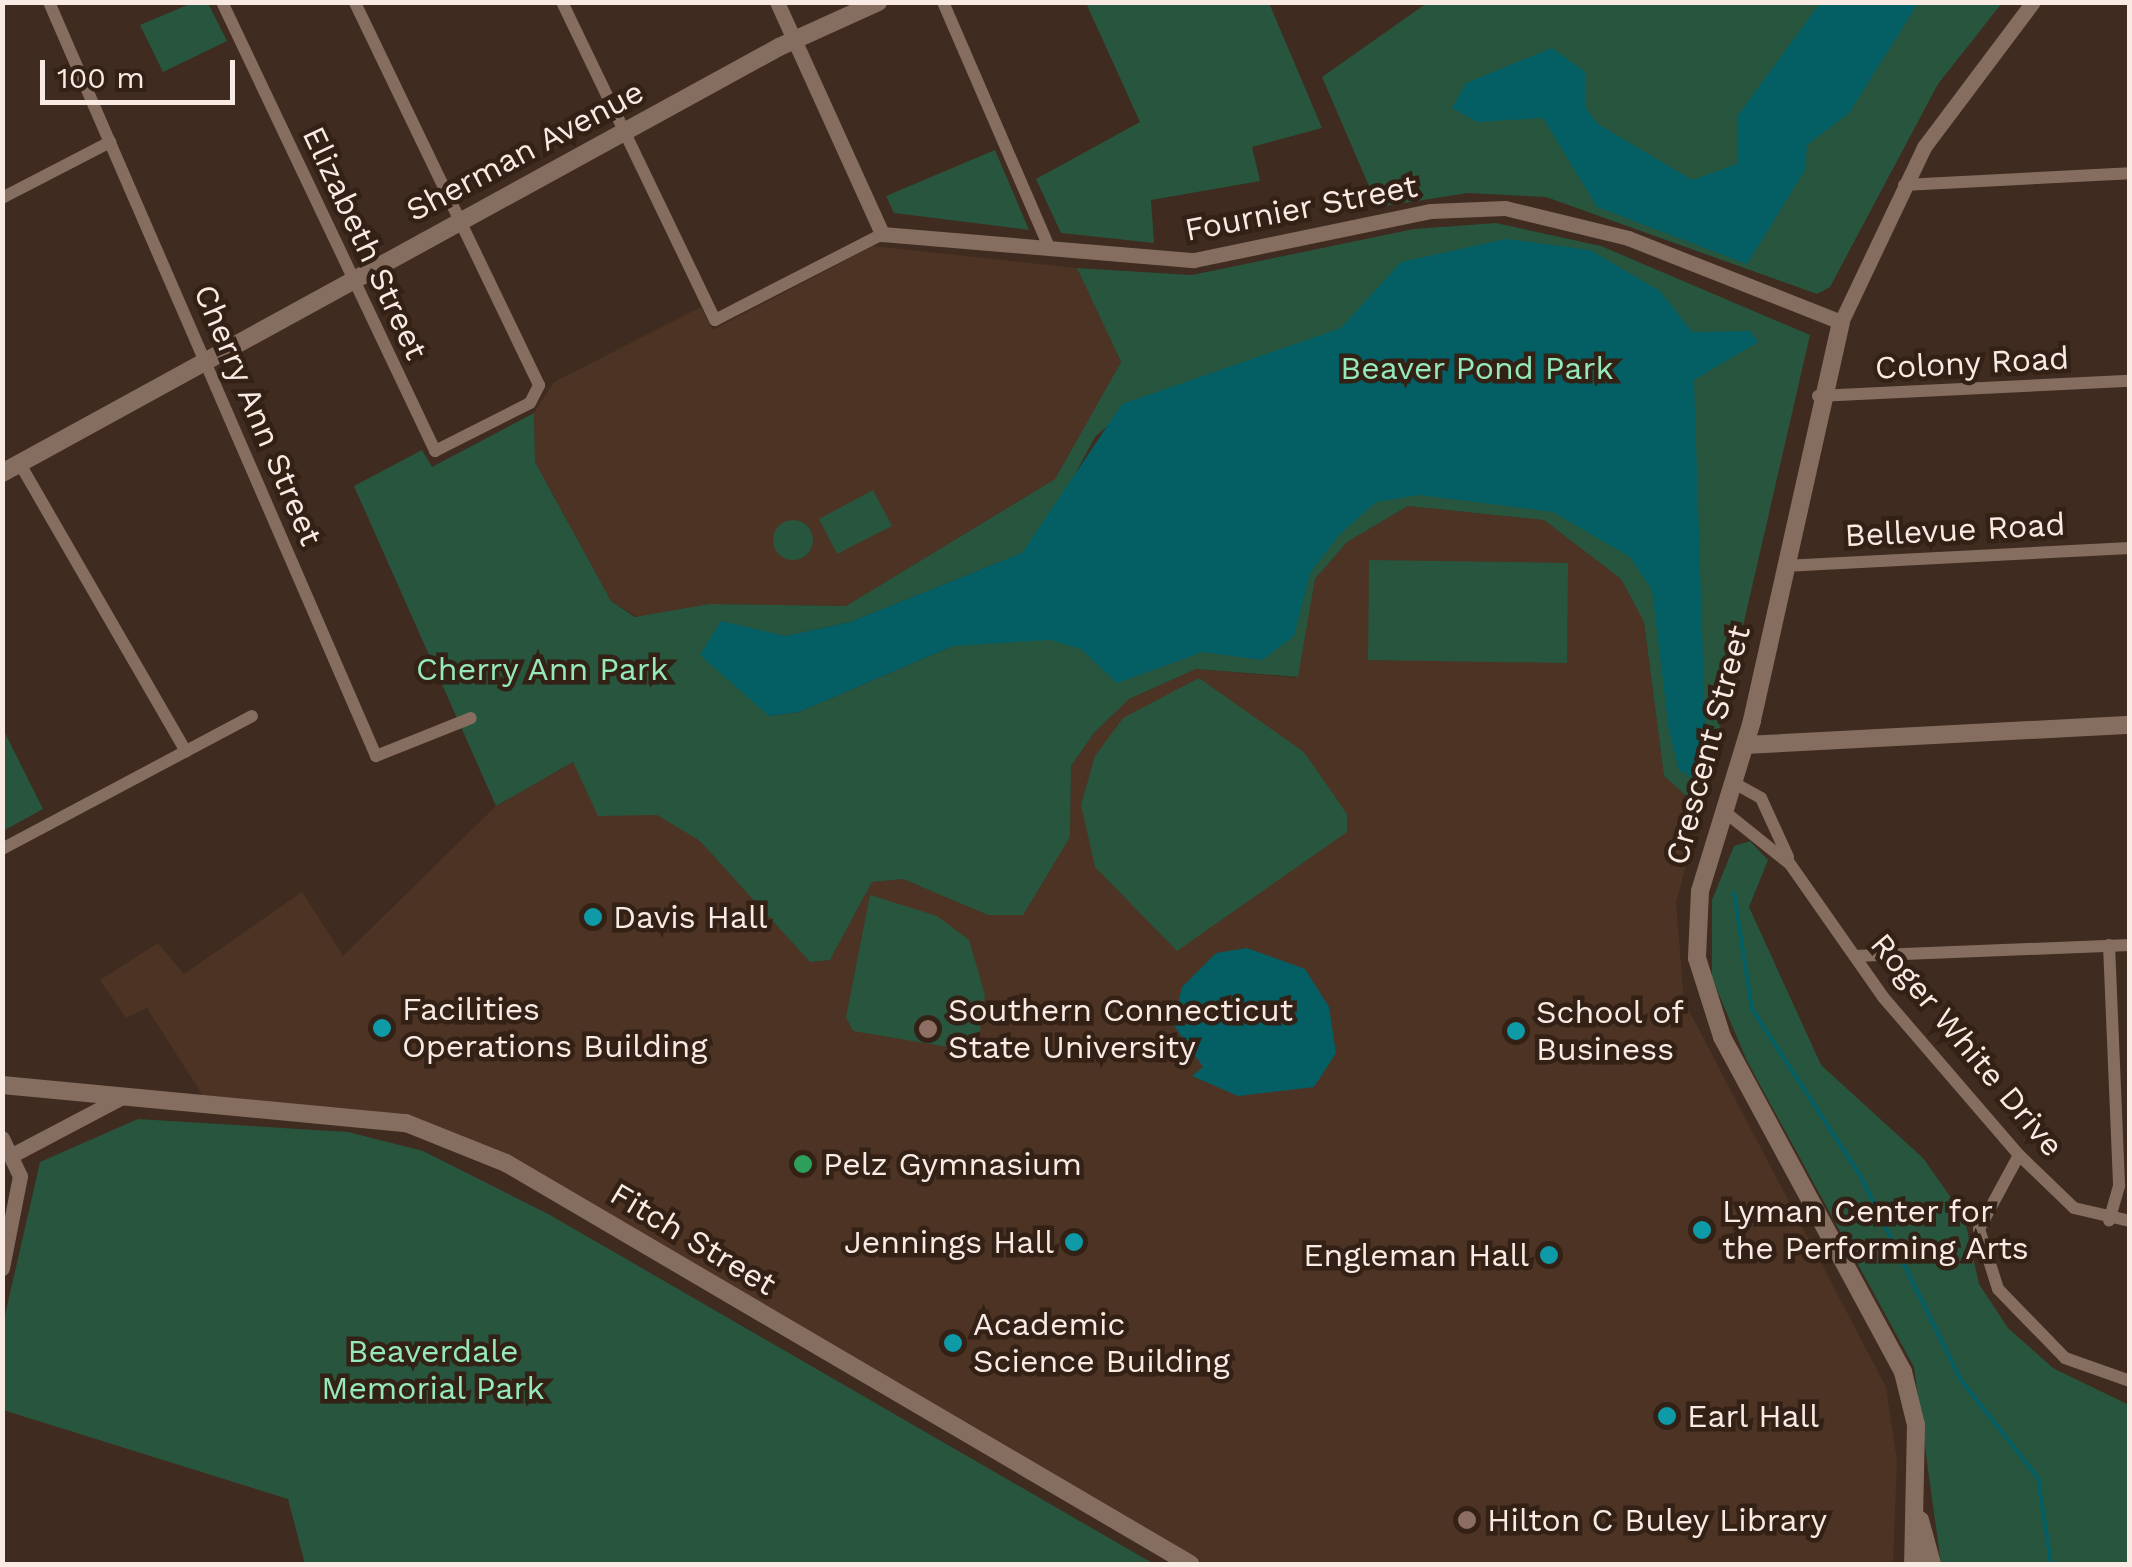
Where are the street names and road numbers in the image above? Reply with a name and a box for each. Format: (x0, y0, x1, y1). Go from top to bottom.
street label: Sherman Avenue (399, 72, 651, 230)
street label: Elizabeth Street (294, 121, 436, 365)
street label: Fournier Street (1181, 167, 1421, 249)
street label: Cherry Ann Street (185, 278, 331, 552)
street label: Colony Road (1874, 339, 2070, 387)
street label: Bellevue Road (1844, 505, 2066, 555)
street label: Crescent Street (1658, 621, 1758, 869)
street label: Roger White Drive (1862, 925, 2072, 1165)
street label: Fitch Street (603, 1175, 783, 1303)

